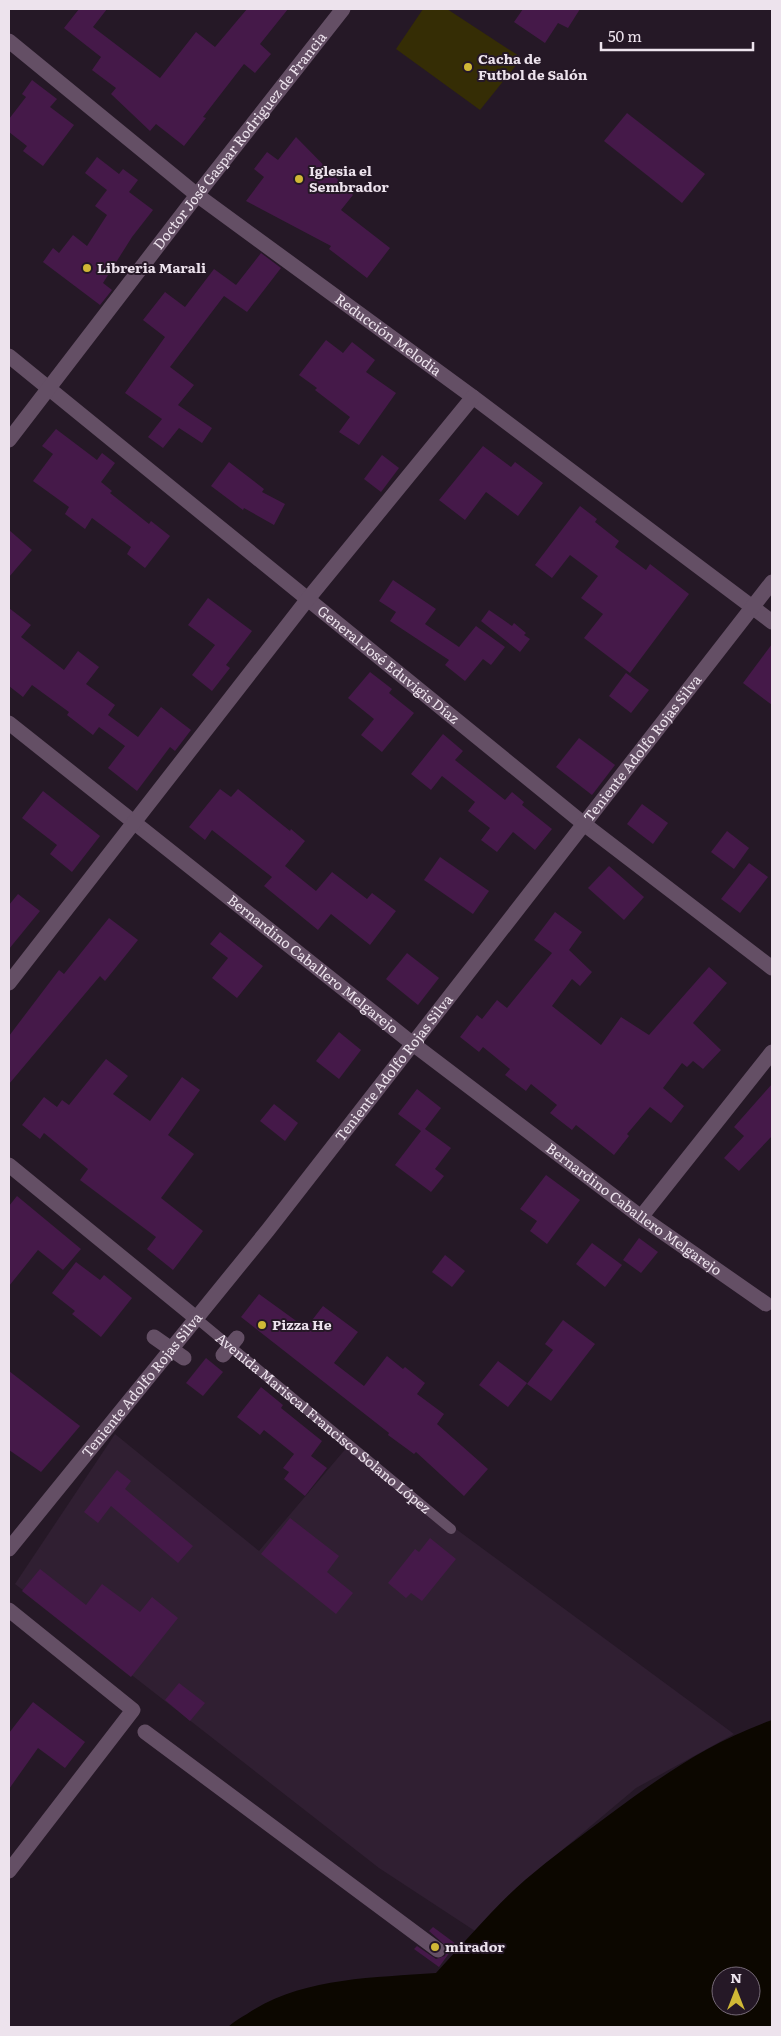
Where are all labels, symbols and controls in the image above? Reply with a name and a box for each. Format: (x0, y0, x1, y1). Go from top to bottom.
scale bar (601, 20, 754, 52)
text: 50 m (608, 24, 642, 47)
street label: Doctor José Gaspar Rodriguez de Francia (148, 27, 331, 253)
place label: Cacha de Futbol de Salón (478, 48, 588, 84)
marker: Cacha de Futbol de Salón (462, 61, 474, 73)
place label: Iglesia el Sembrador (309, 160, 389, 196)
marker: Iglesia el Sembrador (293, 173, 305, 185)
place label: Libreria Marali (97, 257, 206, 277)
marker: Libreria Marali (81, 262, 93, 274)
street label: Reducción Melodia (331, 288, 447, 380)
street label: General José Eduvigis Díaz (314, 600, 464, 728)
street label: Teniente Adolfo Rojas Silva (578, 670, 706, 826)
street label: Bernardino Caballero Melgarejo (224, 889, 403, 1038)
street label: Teniente Adolfo Rojas Silva (330, 989, 457, 1145)
street label: Bernardino Caballero Melgarejo (542, 1138, 726, 1279)
street label: Teniente Adolfo Rojas Silva (76, 1308, 206, 1461)
place label: Pizza He (272, 1314, 332, 1334)
marker: Pizza He (256, 1319, 268, 1331)
street label: Avenida Mariscal Francisco Solano López (212, 1327, 436, 1518)
place label: mirador (445, 1936, 505, 1956)
marker: mirador (429, 1941, 441, 1953)
north arrow (711, 1966, 761, 2016)
text: N (730, 1967, 742, 1987)

